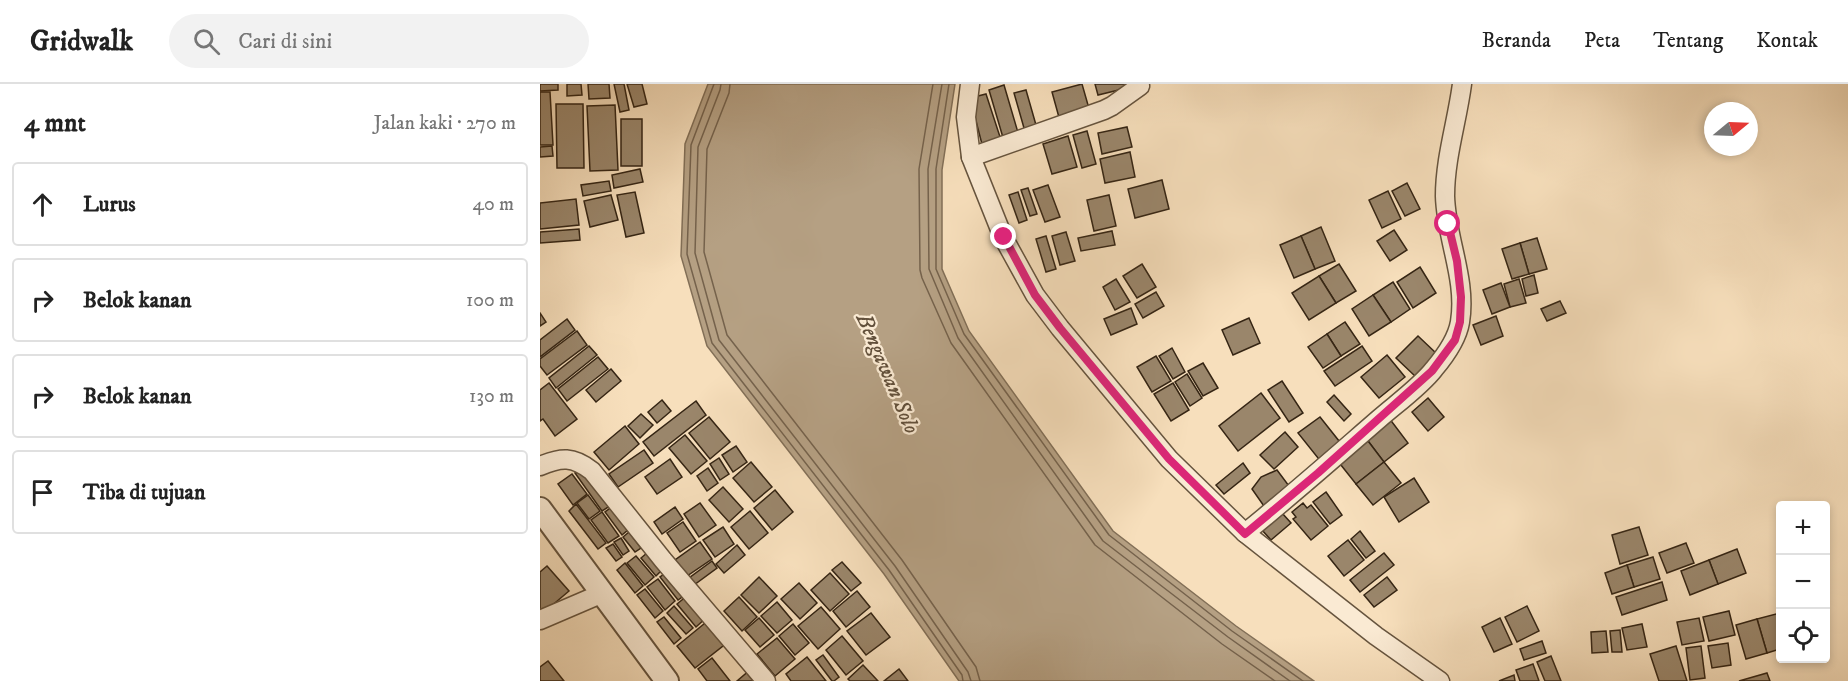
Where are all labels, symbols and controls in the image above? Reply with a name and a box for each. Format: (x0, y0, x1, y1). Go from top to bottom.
search box (169, 14, 589, 68)
text: Gridwalk (30, 24, 133, 59)
icon: search (190, 25, 223, 58)
text: Cari di sini (238, 28, 332, 55)
text: Beranda (1482, 28, 1551, 54)
text: Peta (1584, 28, 1620, 54)
text: Tentang (1653, 28, 1723, 54)
text: Kontak (1756, 28, 1818, 54)
north arrow (1704, 102, 1758, 156)
text: 4 mnt (24, 107, 86, 140)
text: Jalan kaki · 270 m (374, 111, 516, 136)
icon: ahead (26, 188, 59, 221)
text: Lurus (83, 191, 136, 218)
text: 40 m (472, 192, 514, 217)
route start (1434, 210, 1460, 236)
route end (990, 223, 1016, 249)
icon: right (26, 284, 59, 317)
text: Belok kanan (83, 287, 191, 314)
text: 100 m (466, 288, 514, 313)
water label: Bengawan Solo (850, 308, 925, 438)
icon: right (26, 380, 59, 413)
text: Belok kanan (83, 383, 191, 410)
text: 130 m (469, 384, 514, 409)
icon: arrive (26, 476, 59, 509)
text: Tiba di tujuan (83, 479, 205, 506)
map controls (1776, 501, 1830, 663)
button: + (1776, 501, 1830, 555)
button: − (1776, 555, 1830, 609)
button: locate (1776, 609, 1830, 663)

